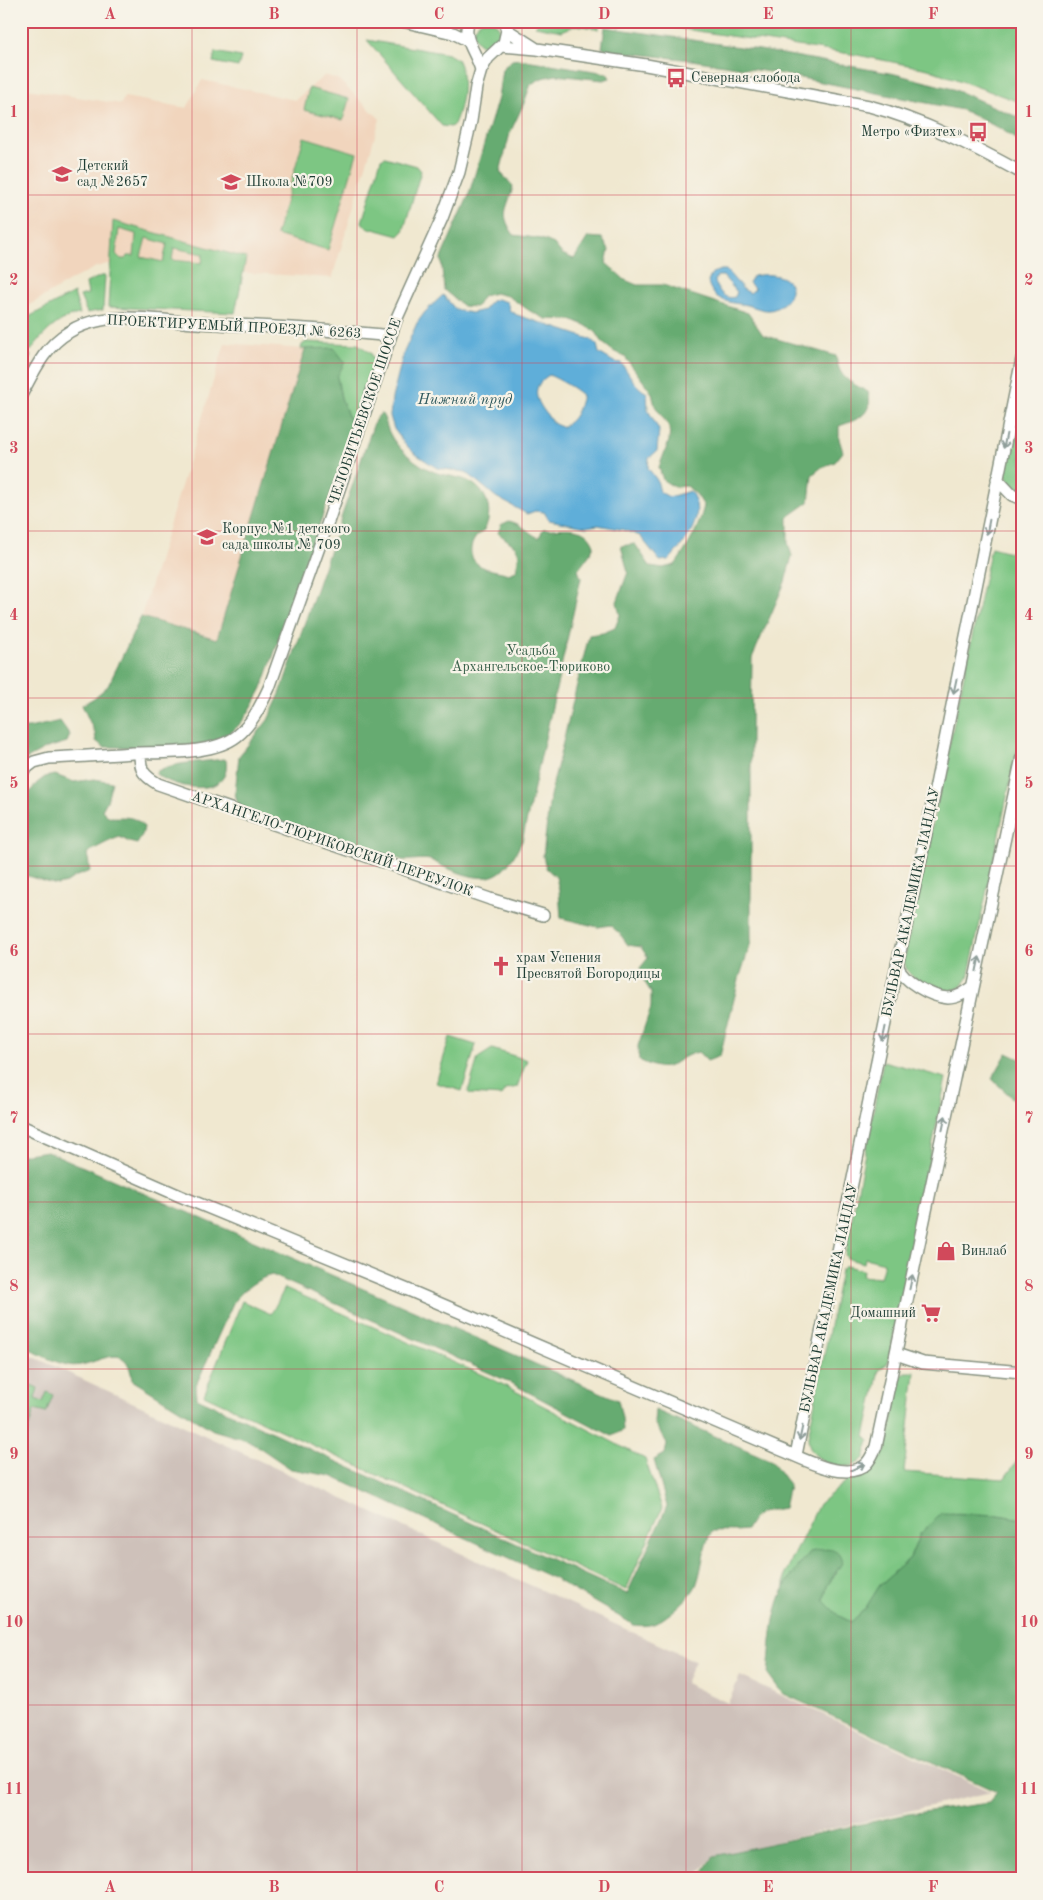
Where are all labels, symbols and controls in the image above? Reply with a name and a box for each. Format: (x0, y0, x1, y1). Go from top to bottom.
text: A (104, 7, 116, 23)
text: B (268, 7, 280, 23)
text: C (434, 7, 444, 23)
text: D (598, 7, 610, 23)
text: E (762, 7, 774, 23)
text: F (928, 7, 939, 23)
bus stop icon: Северная слобода (665, 67, 687, 89)
place label: Северная слобода (691, 71, 800, 85)
text: 1 (9, 105, 19, 121)
text: 1 (1024, 105, 1034, 121)
bus stop icon: Метро «Физтех» (967, 121, 989, 143)
place label: Метро «Физтех» (861, 125, 963, 139)
place label: Детский сад №2657 (77, 159, 148, 189)
school or university icon: Детский сад №2657 (51, 163, 73, 185)
school or university icon: Школа №709 (220, 171, 242, 193)
place label: Школа №709 (246, 175, 333, 189)
text: 2 (9, 273, 19, 289)
text: 2 (1024, 273, 1034, 289)
street label: ПРОЕКТИРУЕМЫЙ ПРОЕЗД № 6263 (106, 309, 362, 341)
street label: ЧЕЛОБИТЬЕВСКОЕ ШОССЕ (326, 317, 404, 507)
water label: Нижний пруд (417, 393, 513, 408)
one-way arrow (1000, 432, 1009, 448)
text: 3 (9, 441, 19, 457)
text: 3 (1024, 441, 1034, 457)
one-way arrow (983, 518, 992, 534)
place label: Корпус №1 детского сада школы № 709 (222, 522, 350, 552)
school or university icon: Корпус №1 детского сада школы № 709 (196, 526, 218, 548)
text: 4 (9, 608, 19, 624)
text: 4 (1024, 608, 1034, 624)
park label: Усадьба Архангельское-Тюриково (452, 644, 610, 674)
one-way arrow (950, 678, 959, 694)
text: 5 (9, 776, 19, 792)
text: 5 (1024, 776, 1034, 792)
street label: АРХАНГЕЛО-ТЮРИКОВСКИЙ ПЕРЕУЛОК (190, 785, 476, 899)
street label: БУЛЬВАР АКАДЕМИКА ЛАНДАУ (880, 786, 942, 1018)
text: 6 (9, 944, 19, 960)
text: 6 (1024, 944, 1034, 960)
place label: храм Успения Пресвятой Богородицы (516, 951, 660, 981)
church icon: храм Успения Пресвятой Богородицы (490, 955, 512, 977)
one-way arrow (974, 956, 984, 972)
one-way arrow (879, 1025, 888, 1041)
text: 7 (9, 1111, 19, 1127)
text: 7 (1024, 1111, 1034, 1127)
one-way arrow (940, 1115, 950, 1131)
street label: БУЛЬВАР АКАДЕМИКА ЛАНДАУ (798, 1182, 860, 1414)
shop icon: Винлаб (935, 1240, 957, 1262)
place label: Винлаб (961, 1244, 1007, 1258)
one-way arrow (907, 1274, 916, 1290)
text: 8 (9, 1279, 19, 1295)
text: 8 (1024, 1279, 1034, 1295)
supermarket icon: Домашний (920, 1302, 942, 1324)
place label: Домашний (850, 1306, 916, 1320)
one-way arrow (796, 1424, 805, 1440)
text: 9 (9, 1447, 19, 1463)
text: 9 (1024, 1447, 1034, 1463)
one-way arrow (851, 1462, 866, 1472)
text: 10 (5, 1615, 23, 1631)
text: 10 (1020, 1615, 1038, 1631)
text: 11 (5, 1782, 23, 1798)
text: 11 (1020, 1782, 1038, 1798)
text: A (104, 1880, 116, 1896)
text: B (268, 1880, 280, 1896)
text: C (434, 1880, 444, 1896)
text: D (598, 1880, 610, 1896)
text: E (762, 1880, 774, 1896)
text: F (928, 1880, 939, 1896)

